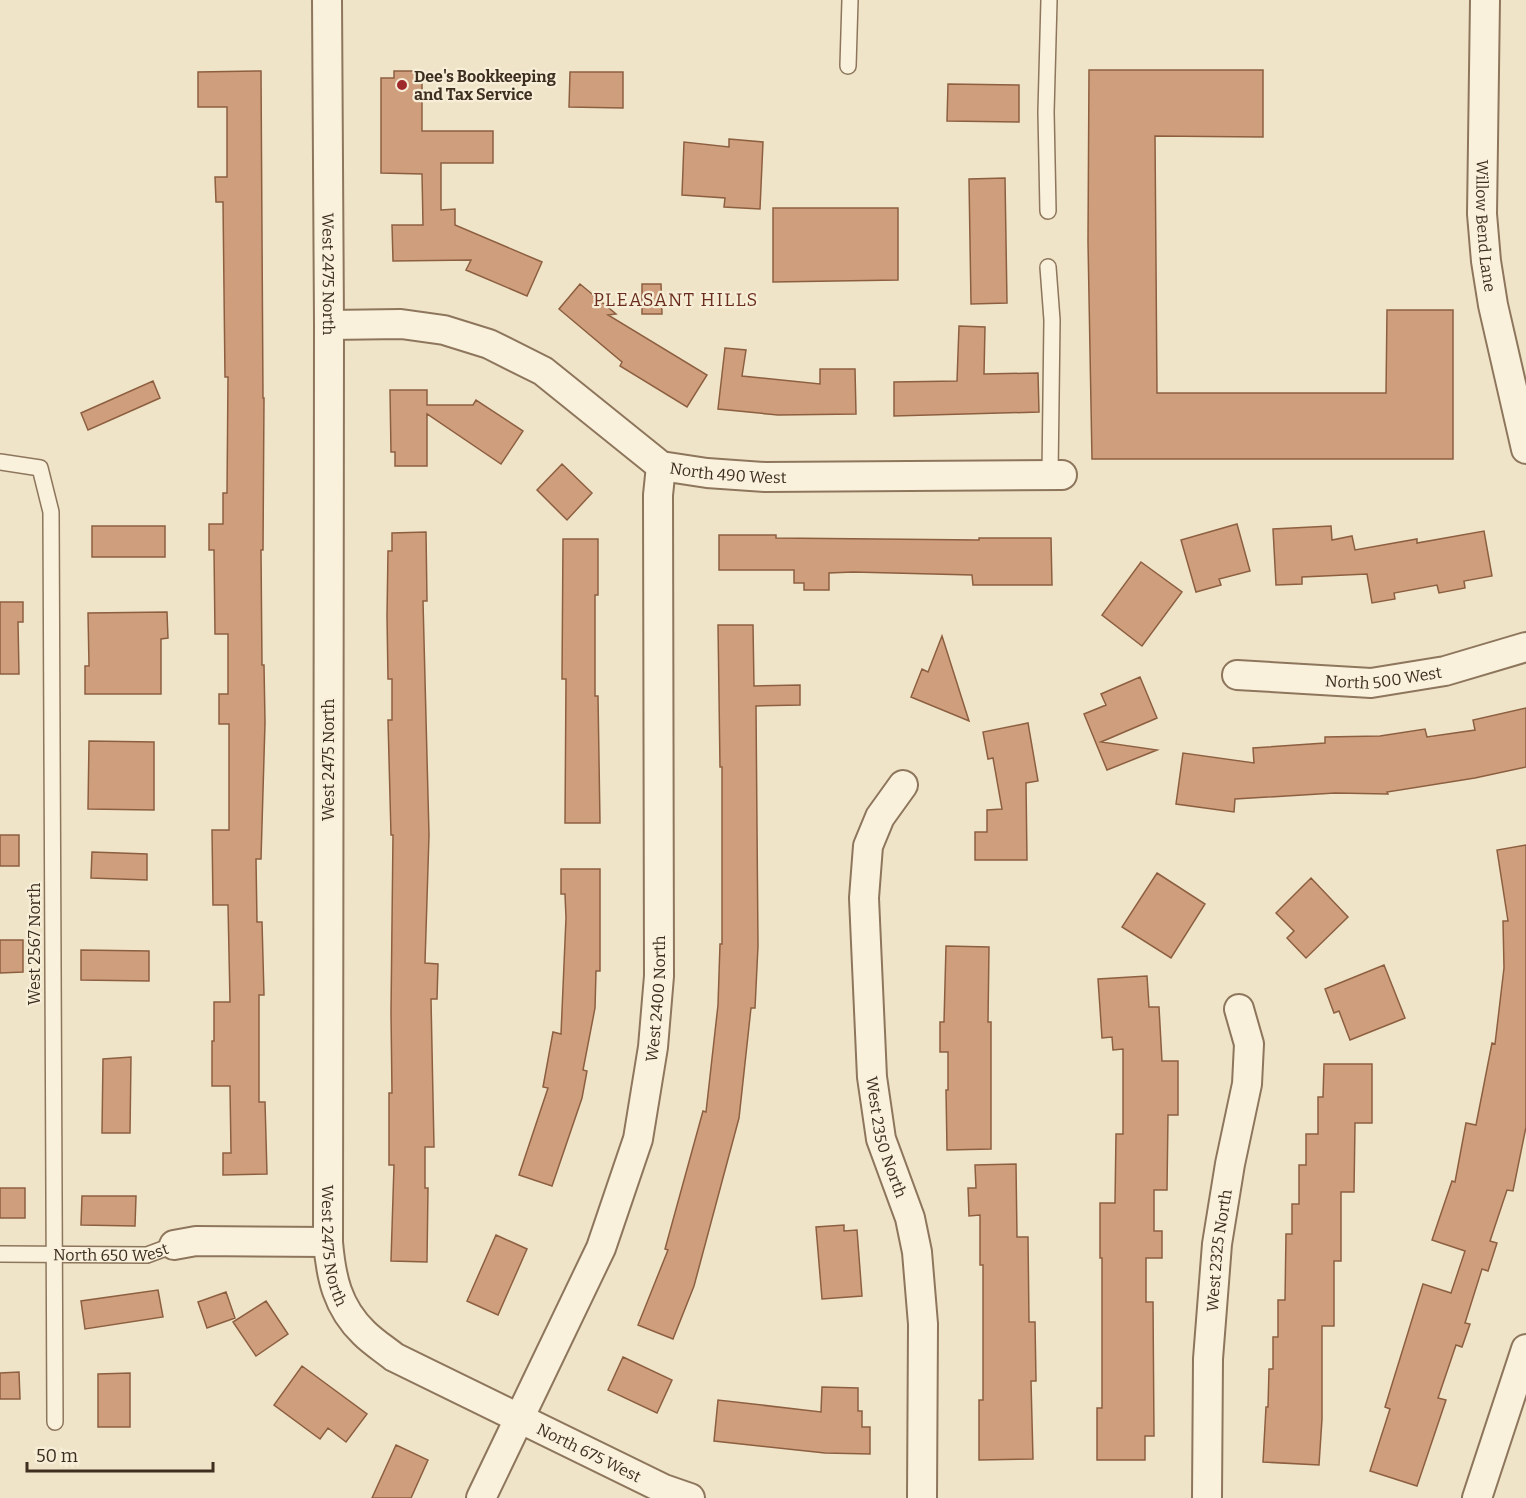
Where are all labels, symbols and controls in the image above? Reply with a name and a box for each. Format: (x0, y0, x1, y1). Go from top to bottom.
place label: Dee's Bookkeeping and Tax Service (414, 67, 556, 104)
marker: Dee's Bookkeeping and Tax Service (395, 78, 409, 92)
street label: Willow Bend Lane (1472, 160, 1500, 293)
street label: West 2475 North (318, 213, 338, 335)
district label: PLEASANT HILLS (593, 289, 759, 311)
street label: North 490 West (668, 458, 787, 487)
street label: North 500 West (1325, 663, 1443, 693)
street label: West 2475 North (319, 699, 338, 821)
street label: West 2567 North (25, 883, 44, 1005)
street label: West 2400 North (642, 935, 669, 1063)
street label: West 2350 North (862, 1075, 911, 1200)
street label: West 2475 North (318, 1185, 351, 1309)
street label: West 2325 North (1203, 1188, 1236, 1313)
street label: North 650 West (53, 1239, 171, 1265)
street label: North 675 West (534, 1419, 644, 1486)
scale bar (27, 1435, 213, 1473)
text: 50 m (36, 1445, 78, 1467)

